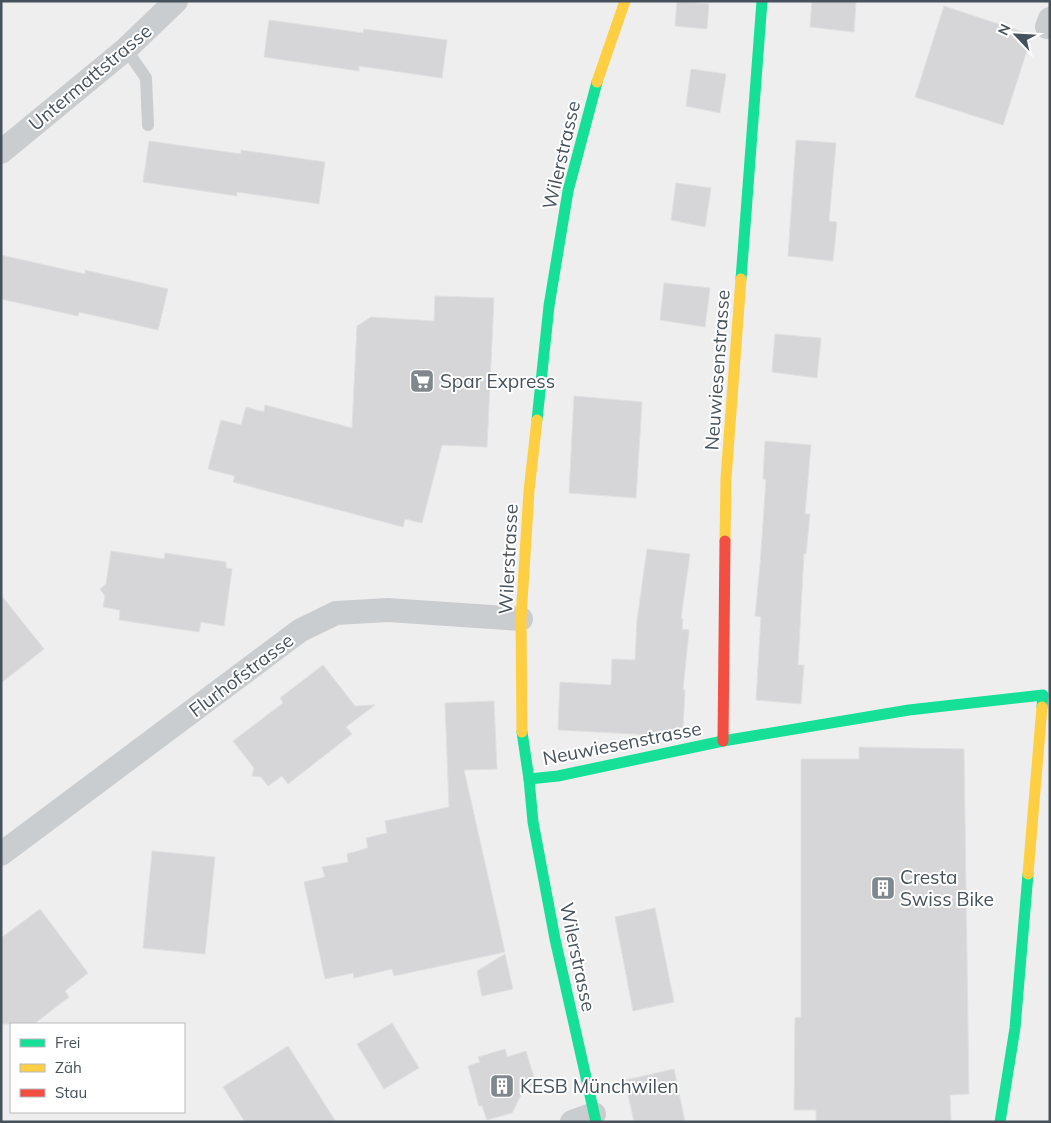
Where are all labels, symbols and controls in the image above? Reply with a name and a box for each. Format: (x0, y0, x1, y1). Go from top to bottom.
north arrow (991, 10, 1041, 60)
street label: Untermattstrasse (24, 19, 156, 135)
text: N (994, 21, 1015, 38)
street label: Wilerstrasse (537, 98, 585, 212)
street label: Neuwiesenstrasse (699, 289, 735, 451)
supermarket icon: Spar Express (409, 368, 435, 394)
place label: Spar Express (440, 369, 555, 393)
street label: Wilerstrasse (493, 503, 523, 615)
street label: Flurhofstrasse (184, 628, 298, 722)
street label: Neuwiesenstrasse (541, 716, 703, 770)
place label: Cresta Swiss Bike (900, 865, 994, 911)
building icon: Cresta Swiss Bike (870, 875, 896, 901)
street label: Wilerstrasse (555, 900, 601, 1014)
legend (10, 1023, 185, 1113)
text: Frei (55, 1033, 80, 1052)
text: Zäh (55, 1058, 82, 1077)
building icon: KESB Münchwilen (489, 1073, 515, 1099)
place label: KESB Münchwilen (520, 1074, 679, 1098)
text: Stau (55, 1083, 87, 1102)

